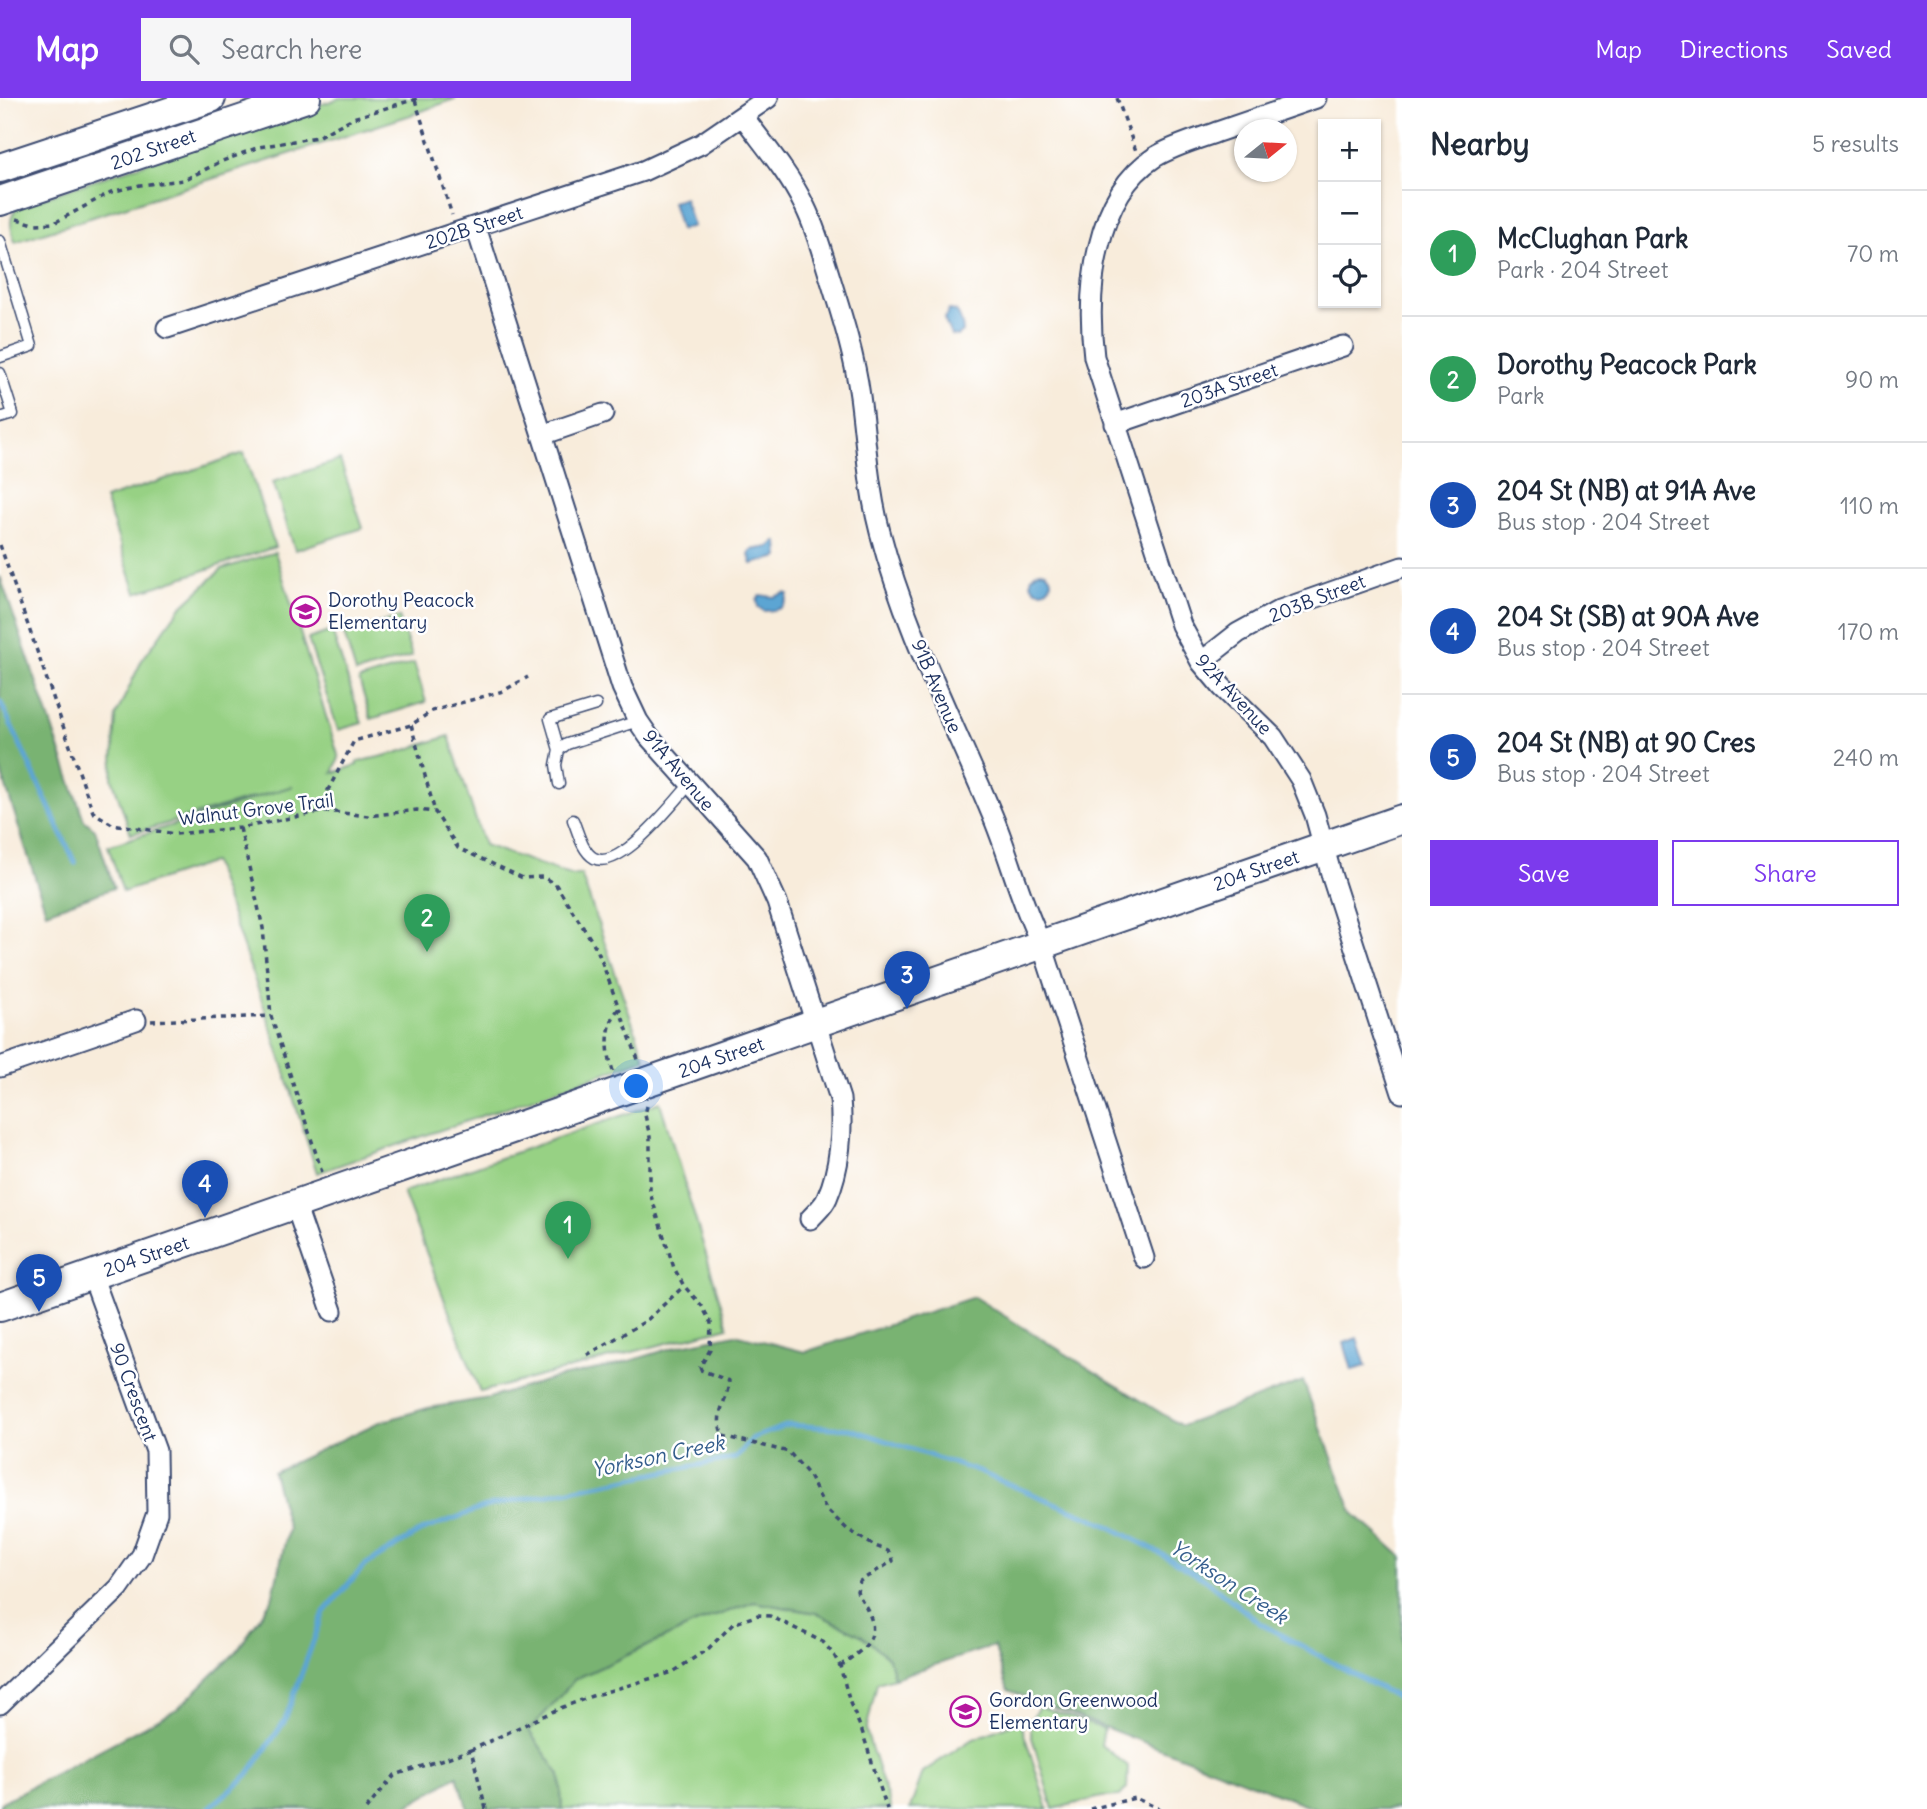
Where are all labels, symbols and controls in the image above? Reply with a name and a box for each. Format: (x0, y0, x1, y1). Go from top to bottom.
search box (141, 18, 631, 81)
text: Map (35, 28, 99, 70)
icon: search (165, 30, 203, 68)
text: Search here (221, 33, 362, 66)
text: Map (1595, 34, 1642, 64)
text: Directions (1680, 34, 1788, 64)
text: Saved (1826, 34, 1892, 64)
north arrow (1234, 119, 1297, 182)
map controls (1318, 119, 1381, 308)
button: + (1318, 119, 1381, 182)
street label: 202 Street (107, 123, 199, 175)
text: Nearby (1430, 125, 1530, 163)
text: 5 results (1812, 129, 1899, 158)
button: − (1318, 182, 1381, 245)
street label: 202B Street (422, 200, 526, 254)
text: McClughan Park (1497, 222, 1688, 255)
text: 1 (1448, 239, 1458, 268)
text: 70 m (1847, 239, 1899, 268)
button: locate (1318, 245, 1381, 308)
text: Park · 204 Street (1497, 255, 1668, 284)
text: Dorothy Peacock Park (1497, 348, 1757, 381)
street label: 203A Street (1177, 357, 1281, 413)
text: 2 (1447, 365, 1459, 394)
text: 90 m (1845, 365, 1899, 394)
text: Park (1497, 381, 1545, 410)
text: 204 St (NB) at 91A Ave (1497, 474, 1756, 507)
text: 3 (1446, 491, 1460, 520)
text: 110 m (1840, 491, 1899, 520)
text: Bus stop · 204 Street (1497, 507, 1710, 536)
street label: 203B Street (1265, 569, 1369, 627)
place label: Dorothy Peacock Elementary (328, 588, 474, 634)
school or university icon: Dorothy Peacock Elementary (288, 594, 322, 628)
text: 204 St (SB) at 90A Ave (1497, 600, 1759, 633)
text: 4 (1446, 617, 1460, 646)
text: 170 m (1838, 617, 1899, 646)
text: Bus stop · 204 Street (1497, 633, 1710, 662)
street label: 91B Avenue (907, 636, 967, 736)
street label: 92A Avenue (1191, 649, 1277, 739)
street label: 91A Avenue (638, 724, 720, 816)
text: 204 St (NB) at 90 Cres (1497, 726, 1756, 759)
text: 5 (1446, 743, 1460, 772)
text: 240 m (1833, 743, 1899, 772)
text: Bus stop · 204 Street (1497, 759, 1710, 788)
street label: Walnut Grove Trail (177, 788, 335, 830)
button: Save (1430, 840, 1658, 906)
button: Share (1672, 840, 1899, 906)
street label: 204 Street (1210, 844, 1302, 896)
pin: 2 (404, 894, 450, 952)
pin: 3 (884, 951, 930, 1009)
street label: 204 Street (675, 1031, 767, 1083)
your location (619, 1069, 653, 1103)
pin: 4 (182, 1160, 228, 1218)
pin: 1 (545, 1201, 591, 1259)
street label: 204 Street (100, 1230, 192, 1282)
pin: 5 (16, 1254, 62, 1312)
street label: 90 Crescent (105, 1339, 163, 1445)
water label: Yorkson Creek (589, 1429, 728, 1483)
water label: Yorkson Creek (1165, 1534, 1294, 1631)
place label: Gordon Greenwood Elementary (989, 1688, 1158, 1734)
school or university icon: Gordon Greenwood Elementary (949, 1694, 983, 1728)

